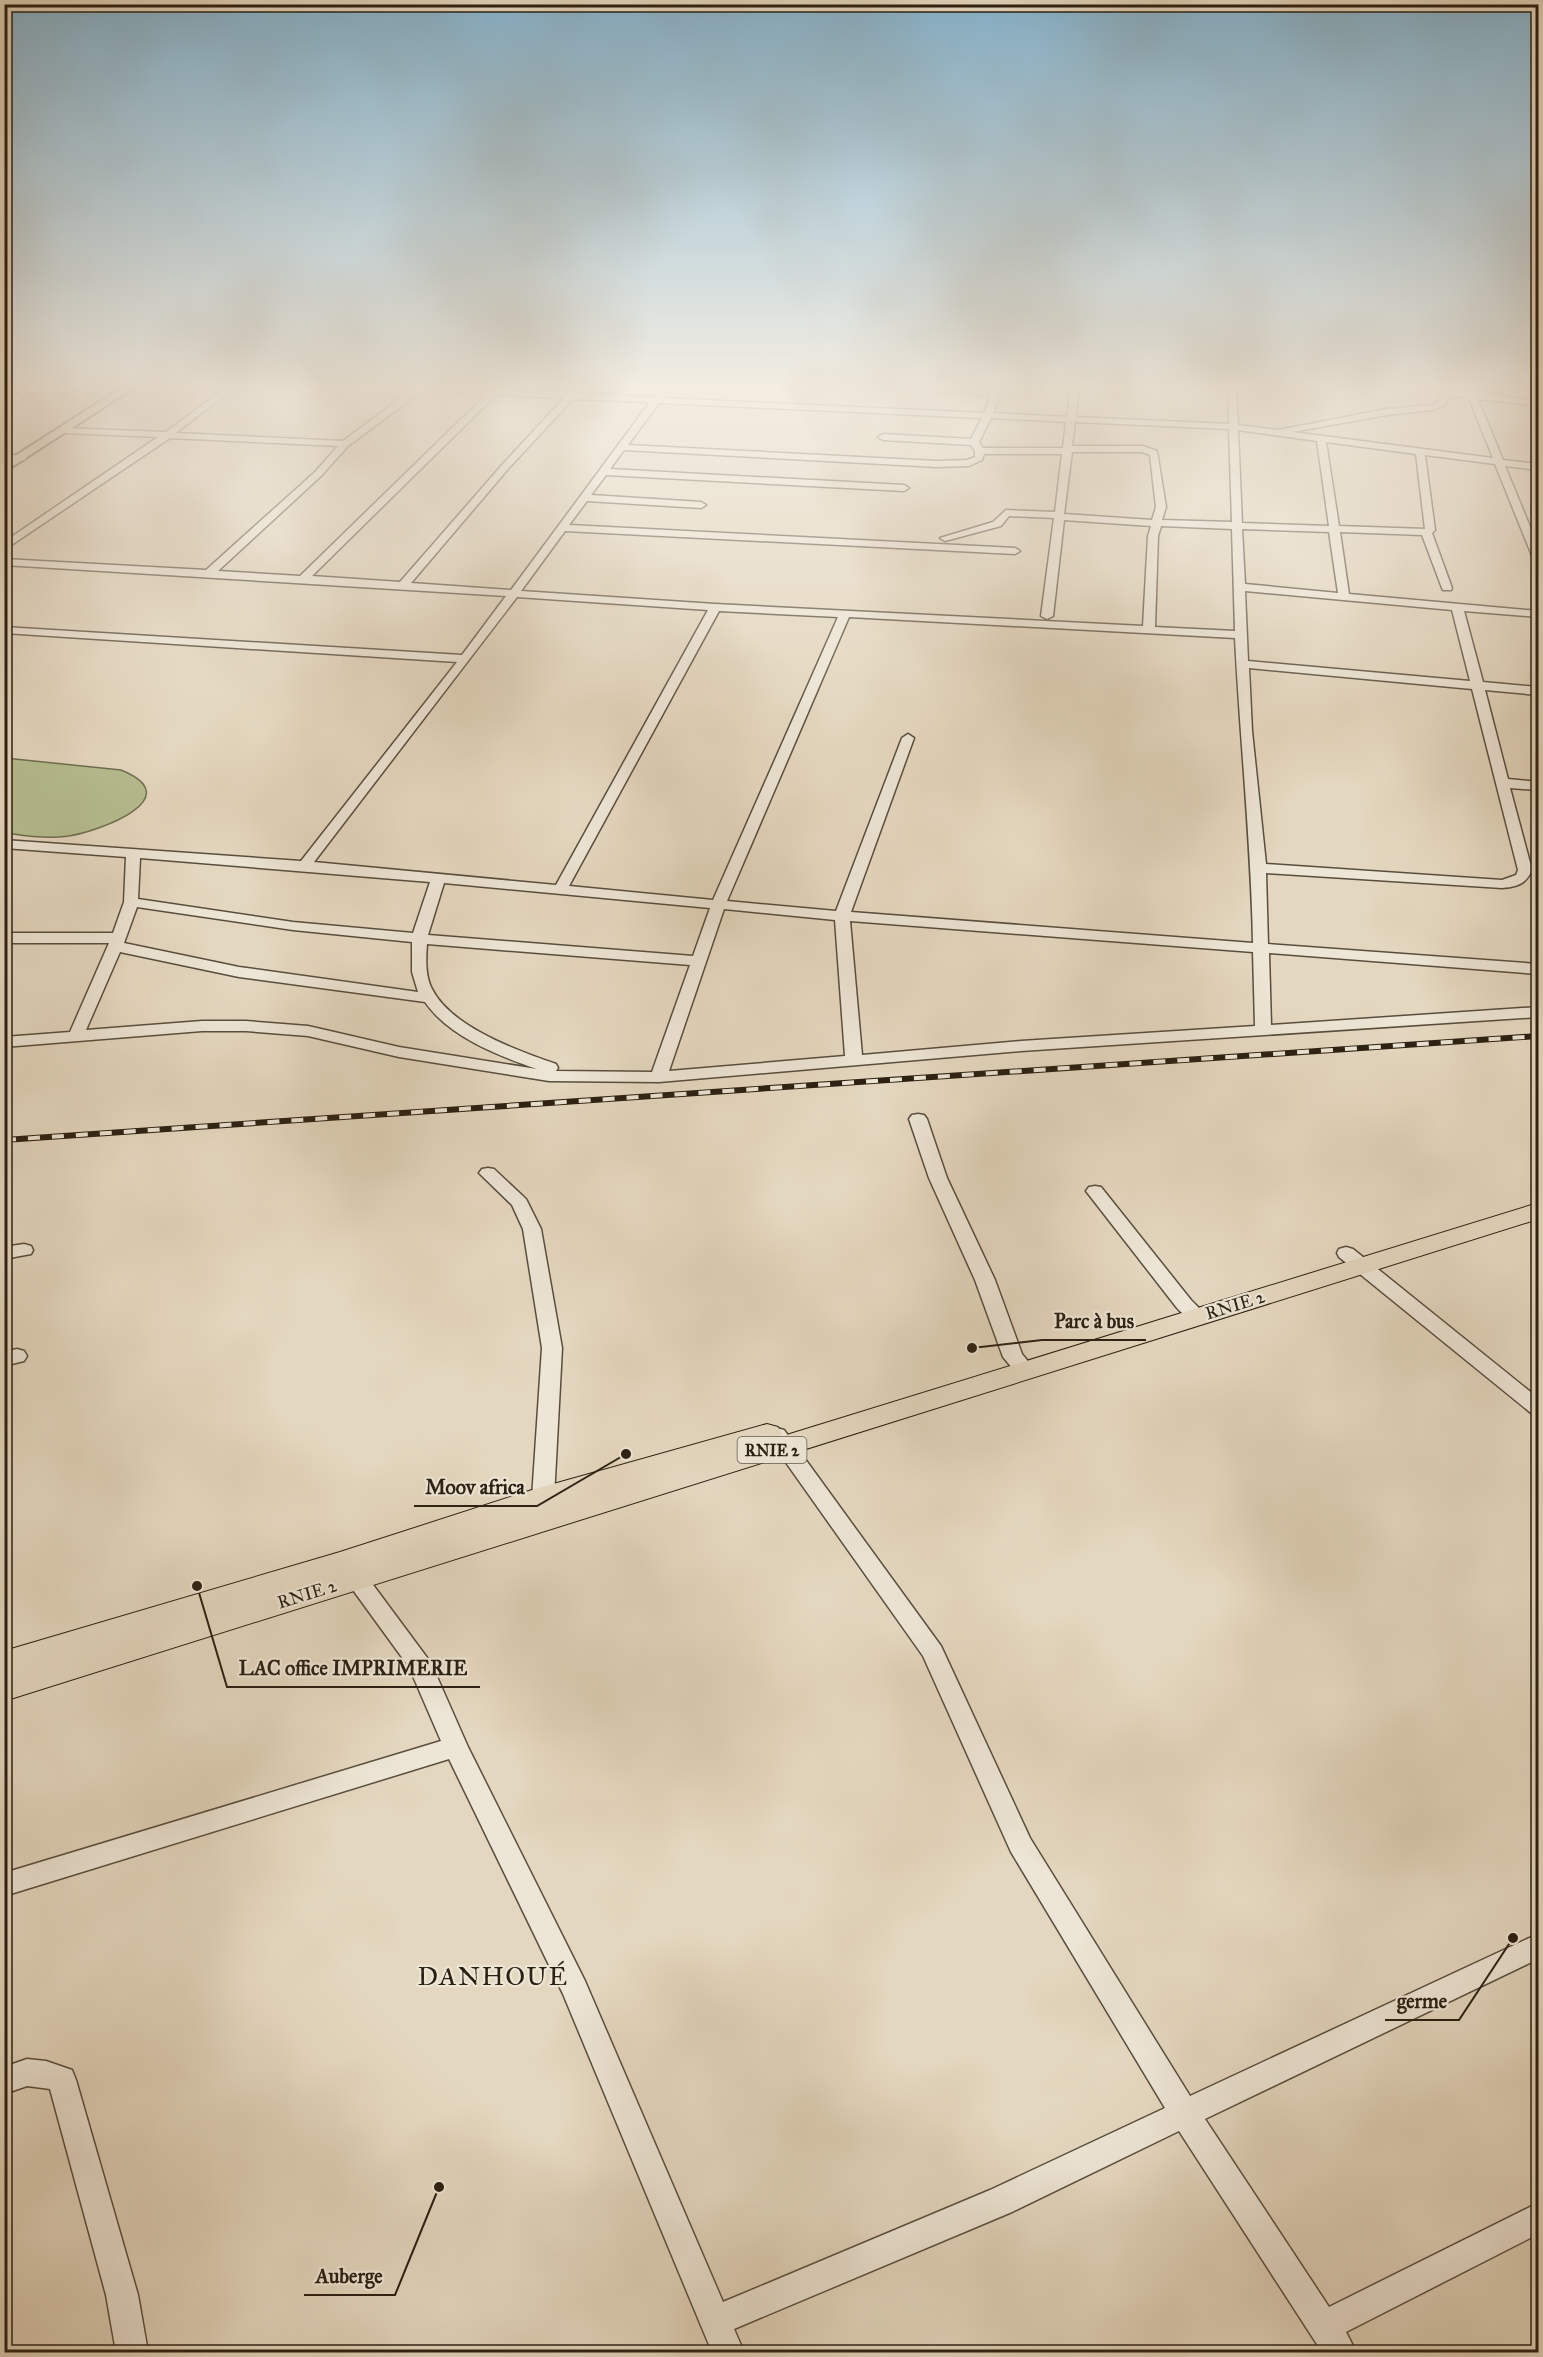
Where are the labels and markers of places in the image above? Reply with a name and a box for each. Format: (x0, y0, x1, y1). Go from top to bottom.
callout: Parc à bus (1042, 1302, 1146, 1340)
callout: Moov africa (414, 1468, 537, 1506)
callout: LAC office IMPRIMERIE (227, 1649, 480, 1687)
callout: germe (1385, 1982, 1459, 2020)
callout: Auberge (304, 2257, 395, 2295)

